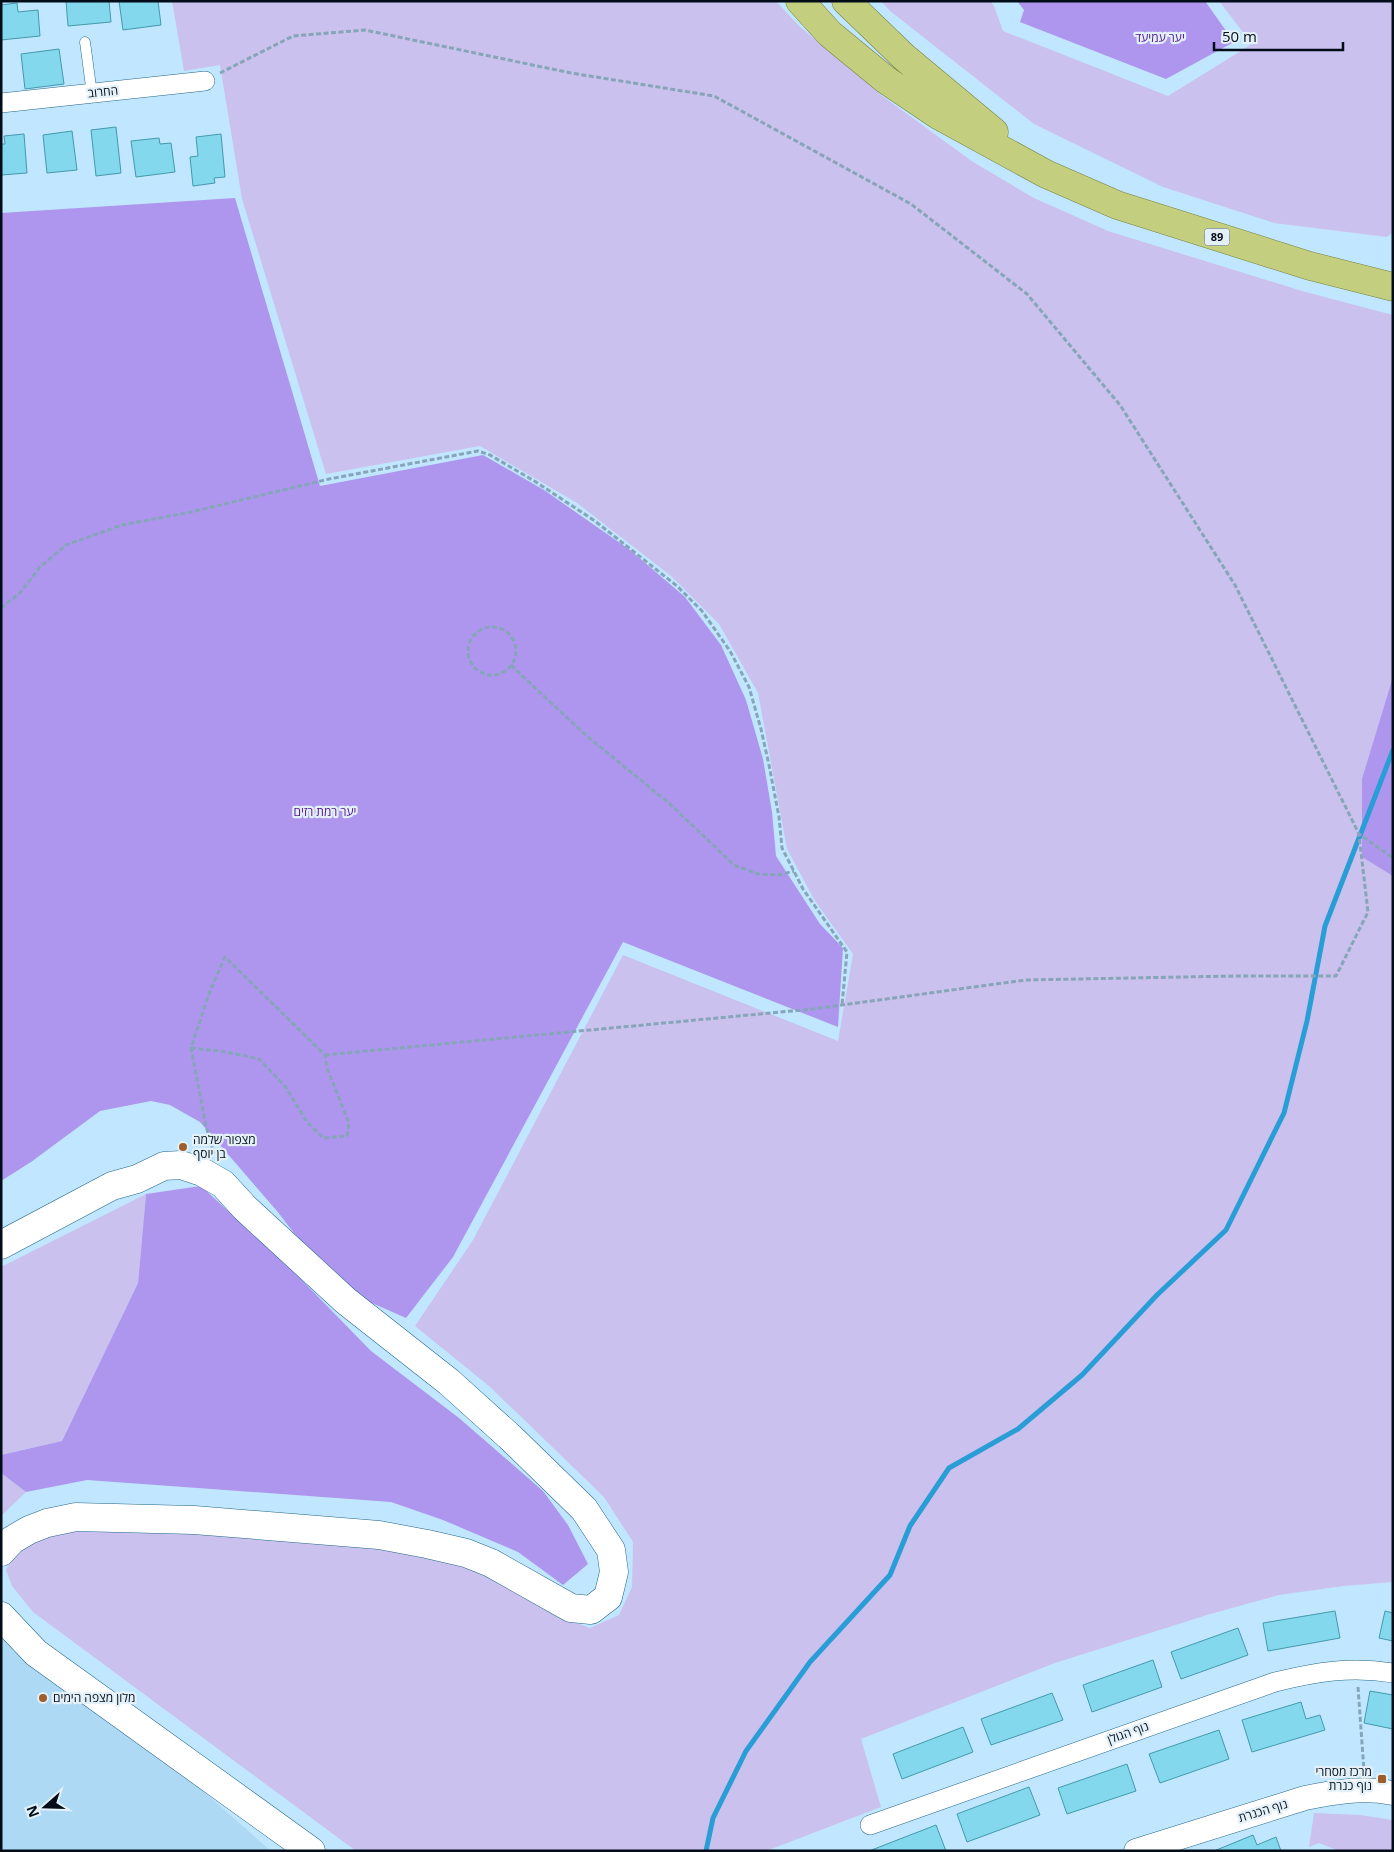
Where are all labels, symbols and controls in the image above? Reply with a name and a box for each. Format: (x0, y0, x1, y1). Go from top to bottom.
scale bar (1214, 20, 1343, 52)
text: 50 m (1222, 26, 1257, 46)
park label: יער עמיעד (1135, 29, 1185, 46)
street label: החרוב (87, 81, 119, 102)
road number: 89 (1204, 228, 1230, 246)
park label: יער רמת רזים (294, 803, 356, 820)
place label: מצפור שלמה בן יוסף (193, 1131, 256, 1162)
marker: מצפור שלמה בן יוסף (177, 1141, 189, 1153)
place label: מלון מצפה הימים (53, 1689, 136, 1706)
marker: מלון מצפה הימים (37, 1692, 49, 1704)
street label: נוף הגולן (1105, 1717, 1151, 1748)
place label: מרכז מסחרי נוף כנרת (1315, 1763, 1372, 1794)
marker: מרכז מסחרי נוף כנרת (1376, 1773, 1388, 1785)
north arrow (20, 1782, 70, 1832)
street label: נוף הכנרת (1236, 1795, 1290, 1826)
text: N (21, 1803, 43, 1820)

